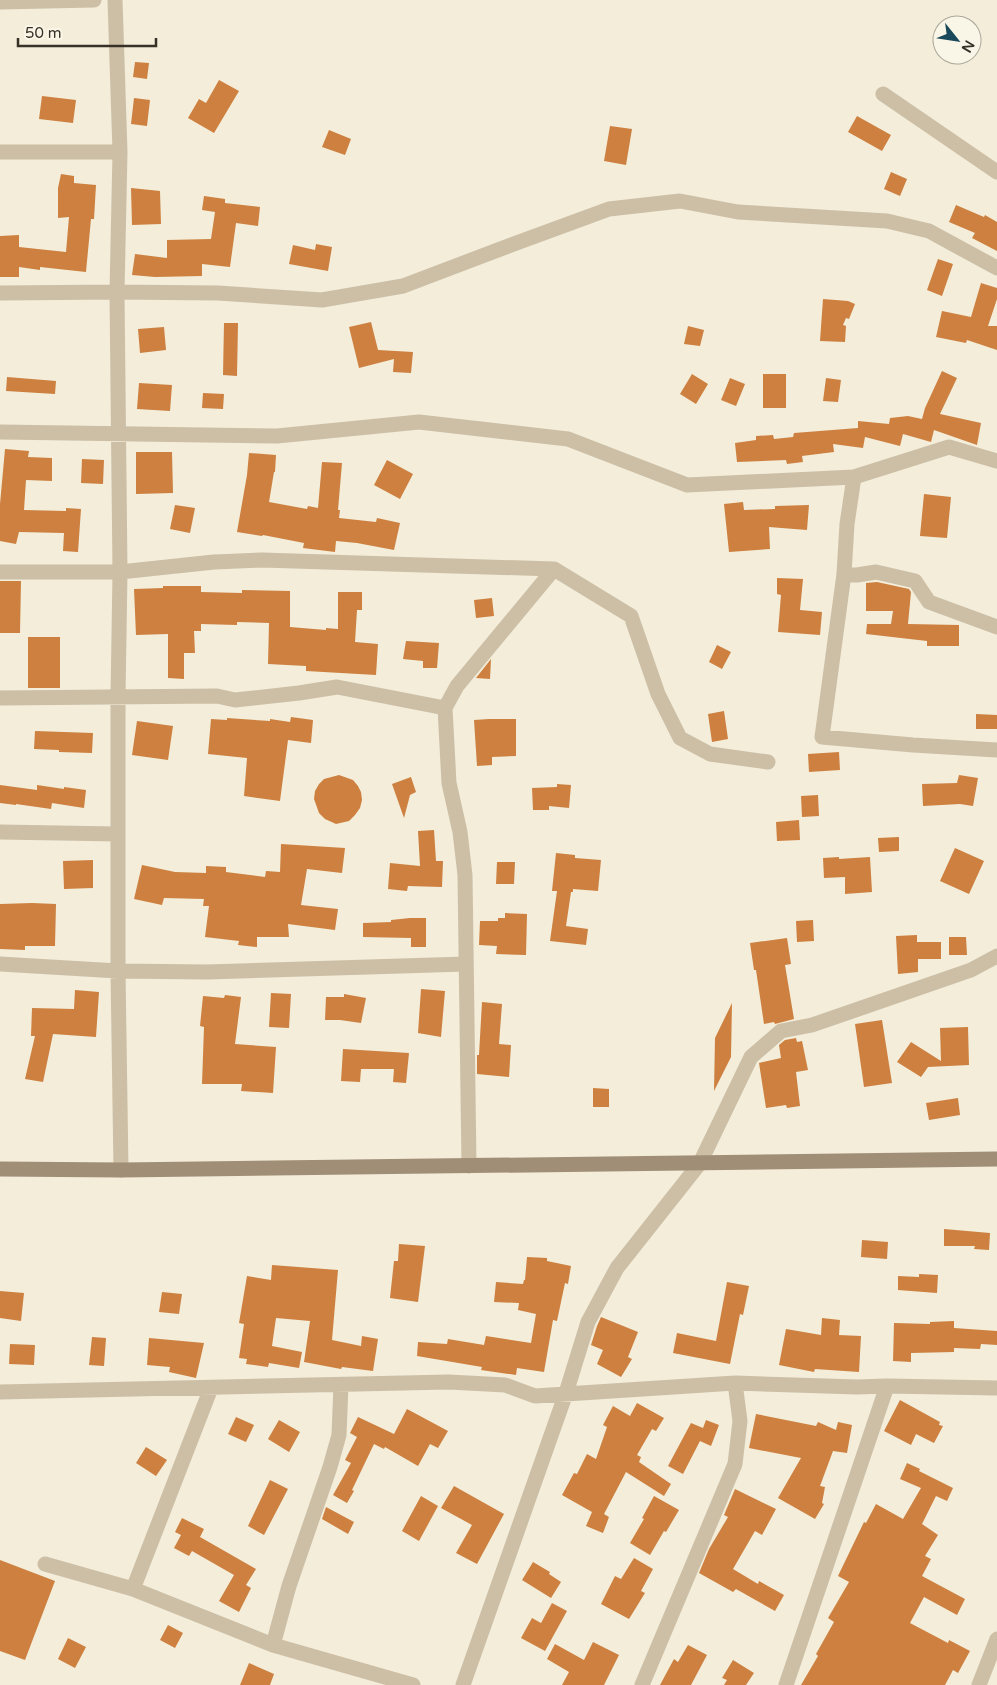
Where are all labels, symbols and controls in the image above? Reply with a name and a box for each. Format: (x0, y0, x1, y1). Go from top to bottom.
scale bar (18, 15, 155, 47)
north arrow (932, 15, 982, 65)
text: 50 m (25, 24, 62, 42)
text: N (958, 37, 978, 55)

